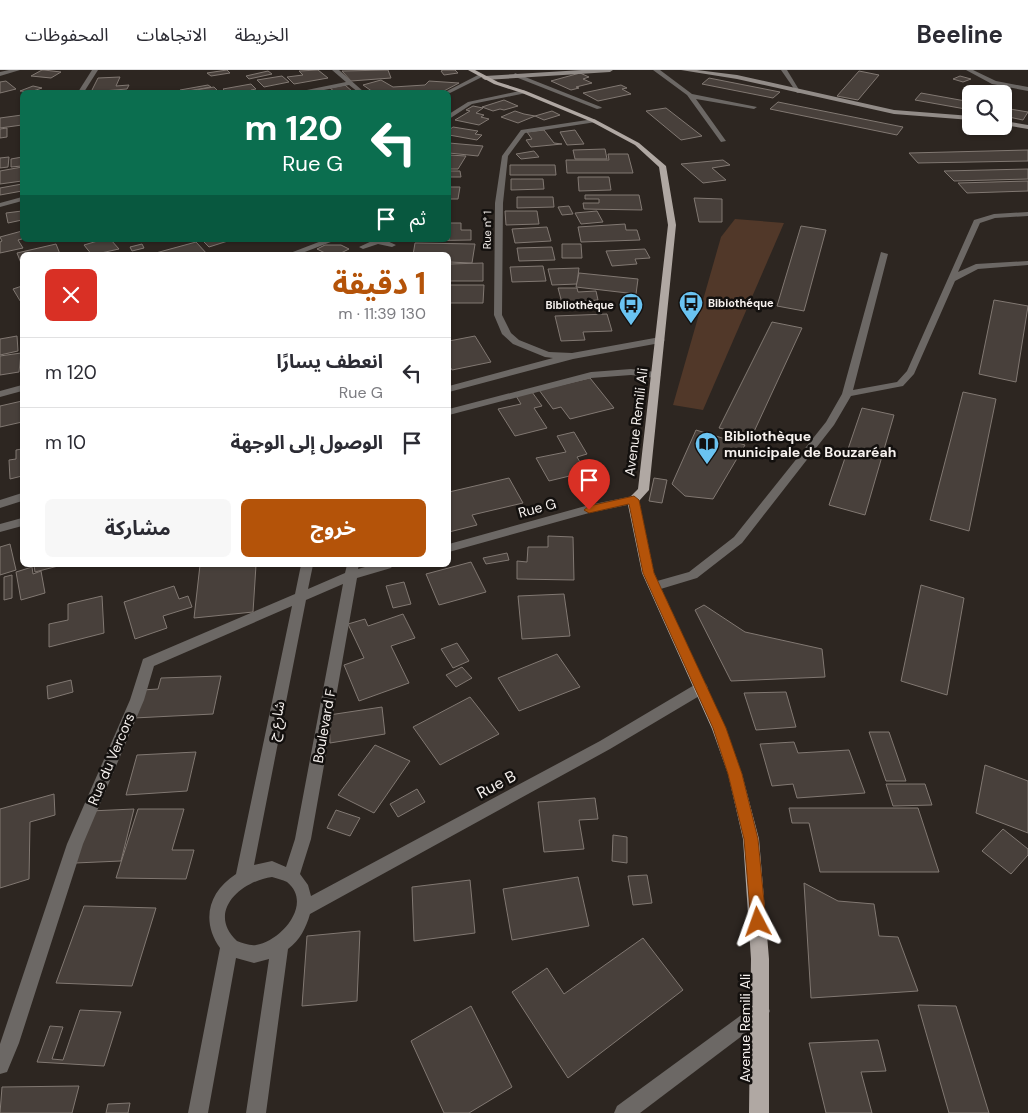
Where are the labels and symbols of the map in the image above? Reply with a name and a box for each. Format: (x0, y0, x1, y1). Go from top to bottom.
street label: Rue n° 1 (480, 211, 494, 249)
bus stop icon: Bibiothéque (678, 290, 704, 324)
bus stop icon: Bibliothèque (618, 292, 644, 326)
place label: Bibiothéque (708, 296, 774, 310)
place label: Bibliothèque (546, 298, 614, 312)
street label: Avenue Remili Ali (620, 367, 652, 477)
place label: Bibliothèque municipale de Bouzaréah (724, 427, 896, 461)
library icon: Bibliothèque municipale de Bouzaréah (694, 431, 720, 465)
pin (568, 459, 610, 510)
street label: Rue G (516, 494, 558, 522)
street label: Boulevard F (309, 687, 339, 765)
street label: شارع ح (263, 700, 291, 743)
street label: Rue du Vercors (83, 710, 139, 808)
street label: Rue B (473, 765, 520, 803)
position arrow (731, 895, 783, 947)
street label: Avenue Remili Ali (736, 974, 754, 1082)

